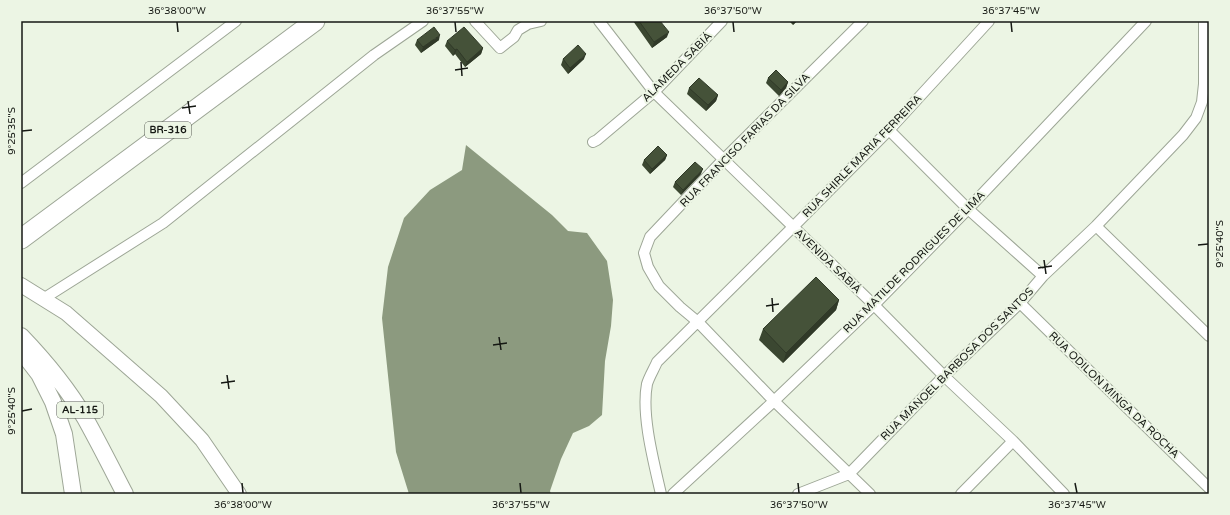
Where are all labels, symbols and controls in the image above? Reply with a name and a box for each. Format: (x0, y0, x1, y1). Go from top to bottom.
text: 36°38'00"W (148, 5, 206, 17)
text: 36°37'55"W (426, 5, 484, 17)
text: 36°37'50"W (704, 5, 762, 17)
text: 36°37'45"W (982, 5, 1040, 17)
street label: ALAMEDA SABIÁ (639, 29, 715, 105)
street label: RUA FRANCISO FARIAS DA SILVA (677, 70, 813, 210)
street label: RUA SHIRLE MARIA FERREIRA (800, 92, 924, 220)
text: 9°25'35"S (6, 107, 18, 155)
road number: BR-316 (145, 122, 191, 138)
street label: RUA MATILDE RODRIGUES DE LIMA (840, 188, 988, 336)
text: 9°25'40"S (1214, 220, 1226, 268)
street label: AVENIDA SABIÁ (792, 225, 865, 296)
street label: RUA MANOEL BARBOSA DOS SANTOS (878, 285, 1036, 443)
street label: RUA ODILON MINGA DA ROCHA (1046, 329, 1182, 461)
text: 9°25'40"S (6, 387, 18, 435)
road number: AL-115 (57, 402, 103, 418)
text: 36°38'00"W (214, 499, 272, 511)
text: 36°37'55"W (492, 499, 550, 511)
text: 36°37'50"W (770, 499, 828, 511)
text: 36°37'45"W (1048, 499, 1106, 511)

